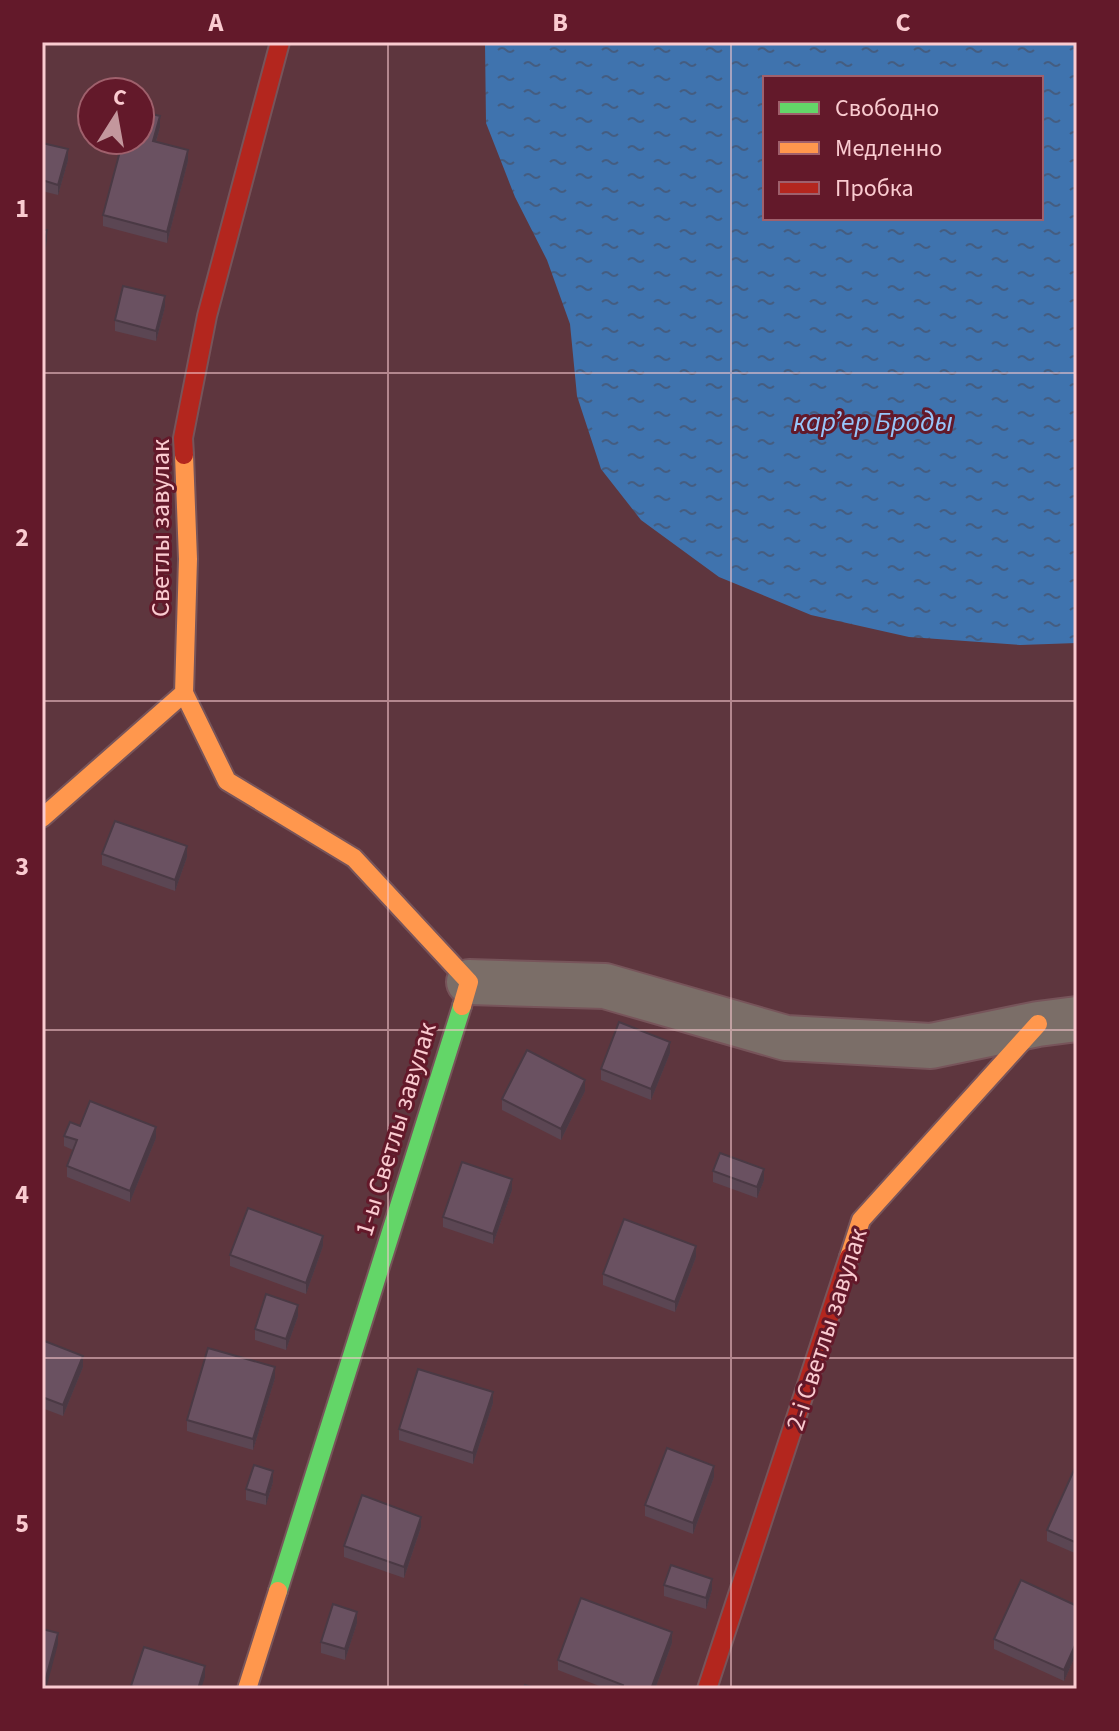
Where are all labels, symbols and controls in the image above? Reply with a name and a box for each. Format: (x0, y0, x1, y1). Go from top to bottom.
text: A (208, 4, 225, 41)
text: B (552, 4, 568, 41)
text: C (895, 4, 911, 41)
north arrow (76, 76, 156, 156)
legend (763, 76, 1043, 220)
text: С (110, 80, 129, 114)
text: Свободно (835, 91, 939, 126)
text: Медленно (835, 131, 942, 166)
text: Пробка (835, 171, 914, 206)
text: 1 (15, 190, 29, 227)
water label: карʼер Броды (793, 402, 953, 442)
street label: Светлы завулак (142, 439, 179, 617)
text: 2 (15, 519, 29, 556)
text: 3 (15, 848, 29, 885)
street label: 1-ы Светлы завулак (345, 1018, 446, 1241)
text: 4 (15, 1176, 29, 1213)
street label: 2-і Светлы завулак (776, 1223, 877, 1435)
text: 5 (15, 1505, 29, 1542)

